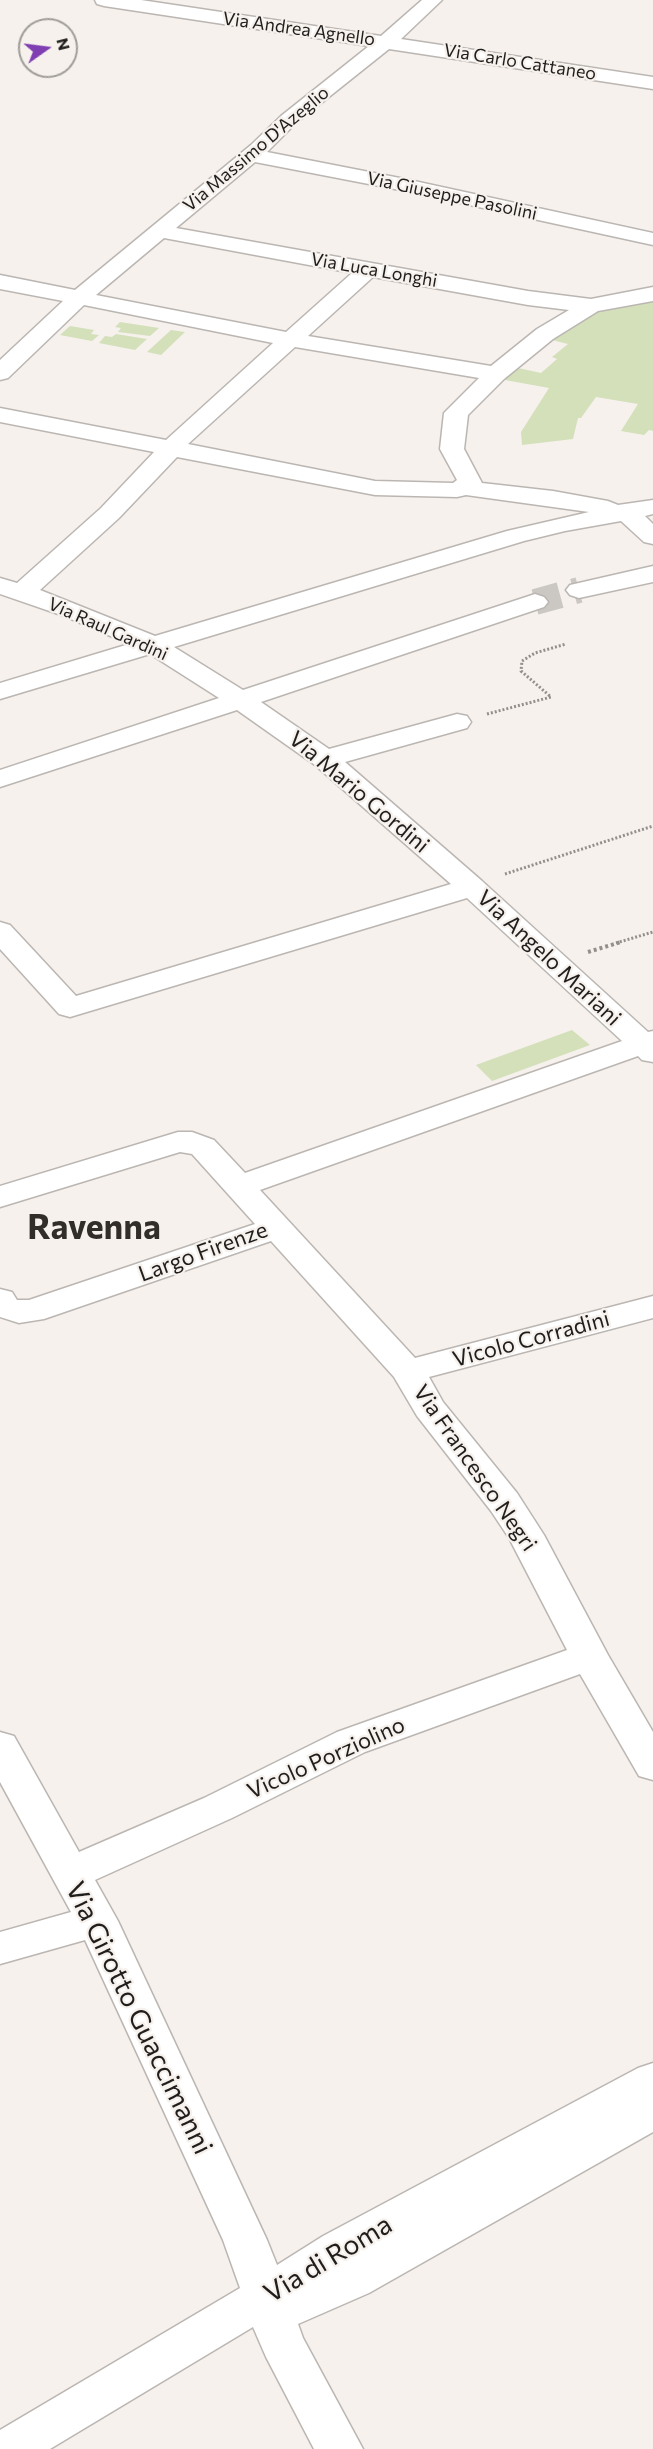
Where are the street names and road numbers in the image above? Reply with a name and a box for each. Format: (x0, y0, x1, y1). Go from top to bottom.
street label: Via Andrea Agnello (221, 8, 377, 50)
street label: Via Carlo Cattaneo (442, 39, 598, 85)
street label: Via Massimo D'Azeglio (179, 82, 333, 216)
street label: Via Giuseppe Pasolini (365, 167, 539, 225)
street label: Via Luca Longhi (309, 248, 439, 292)
street label: Via Raul Gardini (45, 593, 171, 665)
street label: Via Mario Gordini (284, 726, 434, 858)
street label: Via Angelo Mariani (472, 885, 626, 1031)
street label: Largo Firenze (135, 1216, 271, 1288)
street label: Vicolo Corradini (450, 1305, 612, 1373)
street label: Via Francesco Negri (408, 1380, 542, 1556)
street label: Vicolo Porziolino (243, 1711, 409, 1805)
street label: Via Girotto Guaccimanni (59, 1876, 219, 2160)
street label: Via di Roma (258, 2208, 398, 2310)

